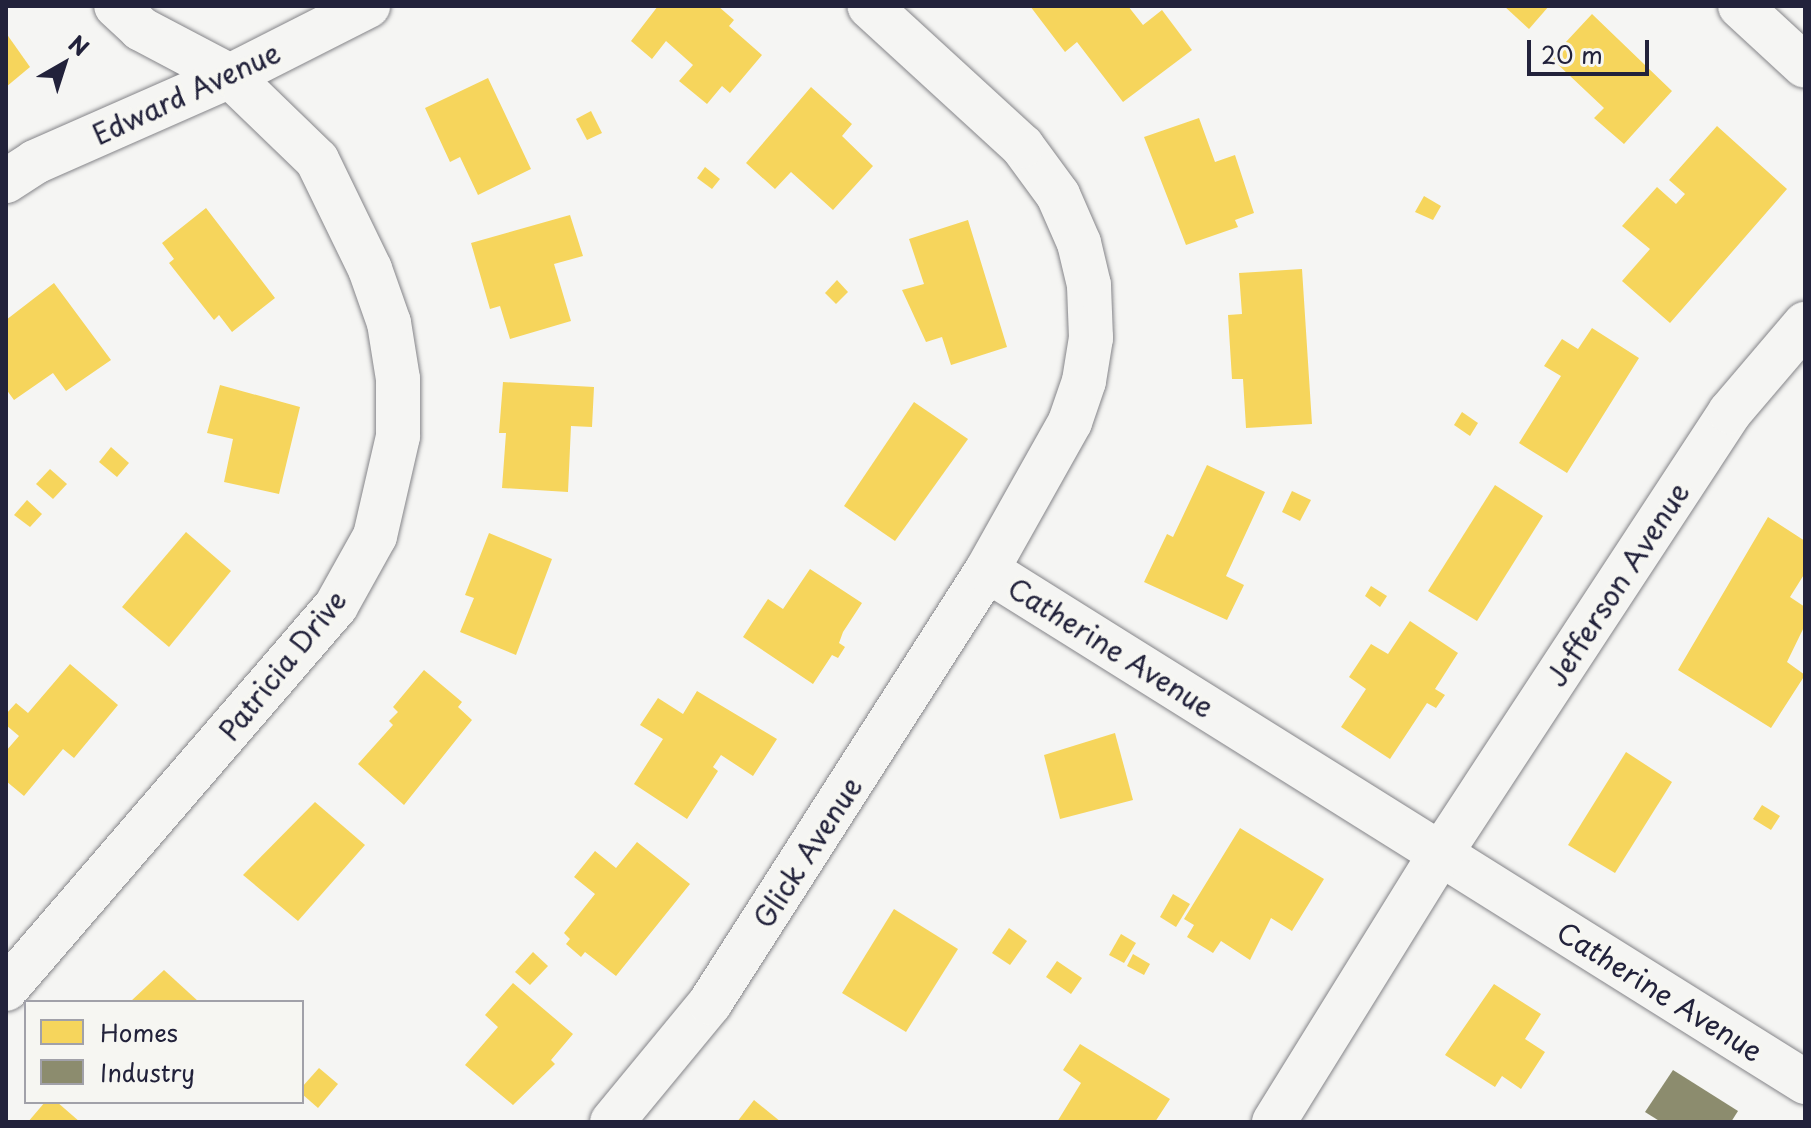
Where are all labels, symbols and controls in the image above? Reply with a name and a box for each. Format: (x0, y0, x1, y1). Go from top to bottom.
north arrow (24, 24, 104, 104)
scale bar (1531, 24, 1653, 74)
text: N (62, 27, 97, 63)
street label: Edward Avenue (85, 34, 287, 152)
text: 20 m (1541, 36, 1603, 72)
street label: Jefferson Avenue (1540, 478, 1694, 690)
street label: Catherine Avenue (1002, 570, 1220, 724)
street label: Patricia Drive (211, 583, 353, 747)
street label: Glick Avenue (746, 770, 868, 934)
street label: Catherine Avenue (1551, 914, 1769, 1068)
legend (24, 1000, 304, 1104)
text: Homes (100, 1014, 178, 1050)
text: Industry (100, 1054, 195, 1090)

